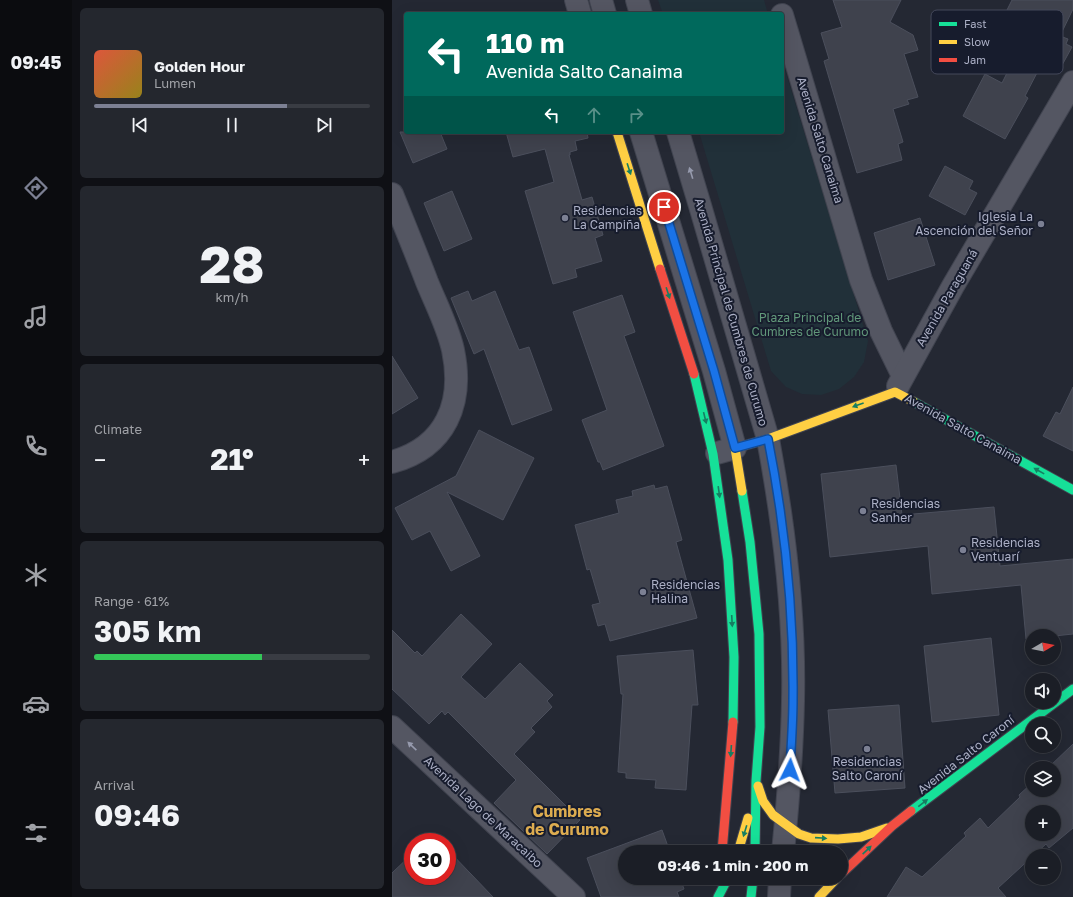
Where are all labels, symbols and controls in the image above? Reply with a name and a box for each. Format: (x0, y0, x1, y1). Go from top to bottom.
legend (931, 10, 1063, 74)
text: Fast (964, 17, 987, 30)
text: 110 m (486, 26, 565, 59)
icon: left (420, 28, 472, 80)
text: Slow (964, 35, 990, 48)
text: 09:45 (10, 51, 62, 73)
text: Jam (964, 53, 986, 66)
text: Golden Hour (154, 57, 245, 75)
text: Avenida Salto Canaima (486, 60, 683, 82)
text: Lumen (154, 75, 196, 91)
street label: Avenida Salto Canaima (794, 75, 847, 205)
icon: left (541, 104, 563, 126)
icon: ahead (583, 104, 605, 126)
icon: right (625, 104, 647, 126)
icon: previous (129, 114, 151, 136)
icon: pause (221, 114, 243, 136)
icon: next (313, 114, 335, 136)
one-way arrow (626, 164, 632, 176)
one-way arrow (687, 167, 693, 179)
icon: directions (22, 174, 50, 202)
pin (647, 190, 681, 224)
icon: arrive (653, 196, 675, 218)
street label: Avenida Principal de Cumbres de Curumo (692, 196, 771, 428)
place label: Residencias La Campiña (573, 203, 642, 232)
place label: Iglesia La Ascención del Señor (915, 209, 1033, 238)
marker: Residencias La Campiña (560, 213, 570, 223)
marker: Iglesia La Ascención del Señor (1036, 219, 1046, 229)
text: 28 (199, 232, 265, 294)
street label: Avenida Paraguaná (913, 246, 981, 349)
one-way arrow (665, 287, 671, 299)
text: km/h (215, 289, 249, 305)
icon: music (22, 303, 50, 331)
park label: Plaza Principal de Cumbres de Curumo (752, 310, 868, 339)
street label: Avenida Salto Canaima (902, 390, 1024, 467)
one-way arrow (852, 403, 864, 409)
one-way arrow (702, 412, 708, 424)
text: Climate (94, 421, 142, 437)
icon: phone (22, 432, 50, 460)
text: 21° (210, 441, 254, 477)
text: − (94, 446, 106, 473)
text: + (358, 446, 370, 473)
one-way arrow (1033, 467, 1045, 474)
one-way arrow (716, 486, 722, 498)
place label: Residencias Sanher (871, 496, 940, 525)
marker: Residencias Sanher (858, 506, 868, 516)
place label: Residencias Ventuarí (971, 535, 1040, 564)
marker: Residencias Ventuarí (958, 545, 968, 555)
icon: climate (22, 561, 50, 589)
place label: Residencias Halina (651, 577, 720, 606)
marker: Residencias Halina (638, 587, 648, 597)
text: Range · 61% (94, 593, 169, 609)
text: 305 km (94, 613, 201, 649)
one-way arrow (729, 615, 736, 627)
north arrow (1025, 629, 1061, 665)
map controls (1025, 629, 1061, 885)
button: sound (1025, 673, 1061, 709)
icon: car (22, 690, 50, 718)
street label: Avenida Salto Caroní (914, 712, 1018, 797)
button: search (1025, 717, 1061, 753)
one-way arrow (407, 741, 417, 751)
marker: Residencias Salto Caroní (862, 744, 872, 754)
one-way arrow (727, 745, 734, 757)
position arrow (769, 749, 811, 791)
street label: Avenida Lago de Maracaibo (421, 753, 546, 871)
place label: Residencias Salto Caroní (832, 754, 903, 783)
button: layers (1025, 761, 1061, 797)
text: Arrival (94, 777, 135, 793)
text: 09:46 (94, 797, 180, 833)
one-way arrow (918, 798, 929, 807)
district label: Cumbres de Curumo (525, 801, 609, 839)
button: + (1025, 805, 1061, 841)
icon: filters (22, 819, 50, 847)
one-way arrow (742, 825, 748, 837)
speed limit sign: 30 (404, 833, 456, 885)
one-way arrow (815, 835, 827, 842)
one-way arrow (862, 845, 872, 855)
button: − (1025, 849, 1061, 885)
text: 09:46 · 1 min · 200 m (658, 856, 808, 874)

